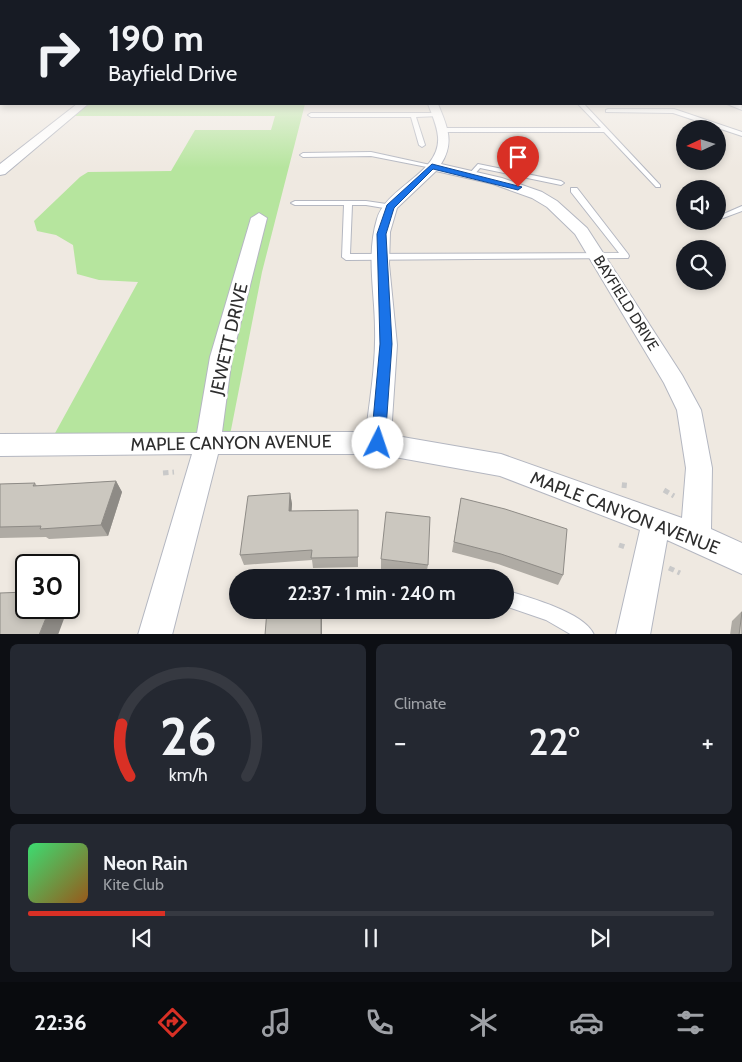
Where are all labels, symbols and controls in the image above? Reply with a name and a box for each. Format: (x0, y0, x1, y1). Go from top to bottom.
text: 190 m (108, 17, 204, 60)
icon: right (25, 20, 90, 85)
text: Bayfield Drive (108, 60, 237, 87)
north arrow (676, 120, 726, 170)
map controls (676, 120, 726, 290)
pin (497, 136, 539, 187)
icon: arrive (504, 143, 532, 171)
button: sound (676, 180, 726, 230)
button: search (676, 240, 726, 290)
street label: BAYFIELD DRIVE (590, 252, 662, 354)
street label: JEWETT DRIVE (205, 281, 253, 398)
position arrow (351, 416, 403, 468)
street label: MAPLE CANYON AVENUE (130, 430, 332, 456)
street label: MAPLE CANYON AVENUE (527, 467, 723, 559)
speed limit sign: 30 (15, 554, 80, 619)
text: 22:37 · 1 min · 240 m (287, 582, 456, 605)
text: Climate (394, 694, 446, 713)
text: 26 (160, 705, 216, 768)
text: 22° (528, 718, 580, 765)
text: − (394, 725, 406, 759)
text: + (702, 725, 714, 759)
text: km/h (168, 764, 208, 785)
text: Neon Rain (103, 852, 188, 875)
text: Kite Club (103, 875, 164, 894)
icon: previous (128, 924, 156, 952)
icon: pause (357, 924, 385, 952)
icon: next (586, 924, 614, 952)
icon: directions (155, 1005, 190, 1040)
icon: music (259, 1005, 294, 1040)
icon: phone (362, 1005, 397, 1040)
icon: climate (466, 1005, 501, 1040)
icon: car (569, 1005, 604, 1040)
icon: filters (673, 1005, 708, 1040)
text: 22:36 (34, 1009, 87, 1036)

